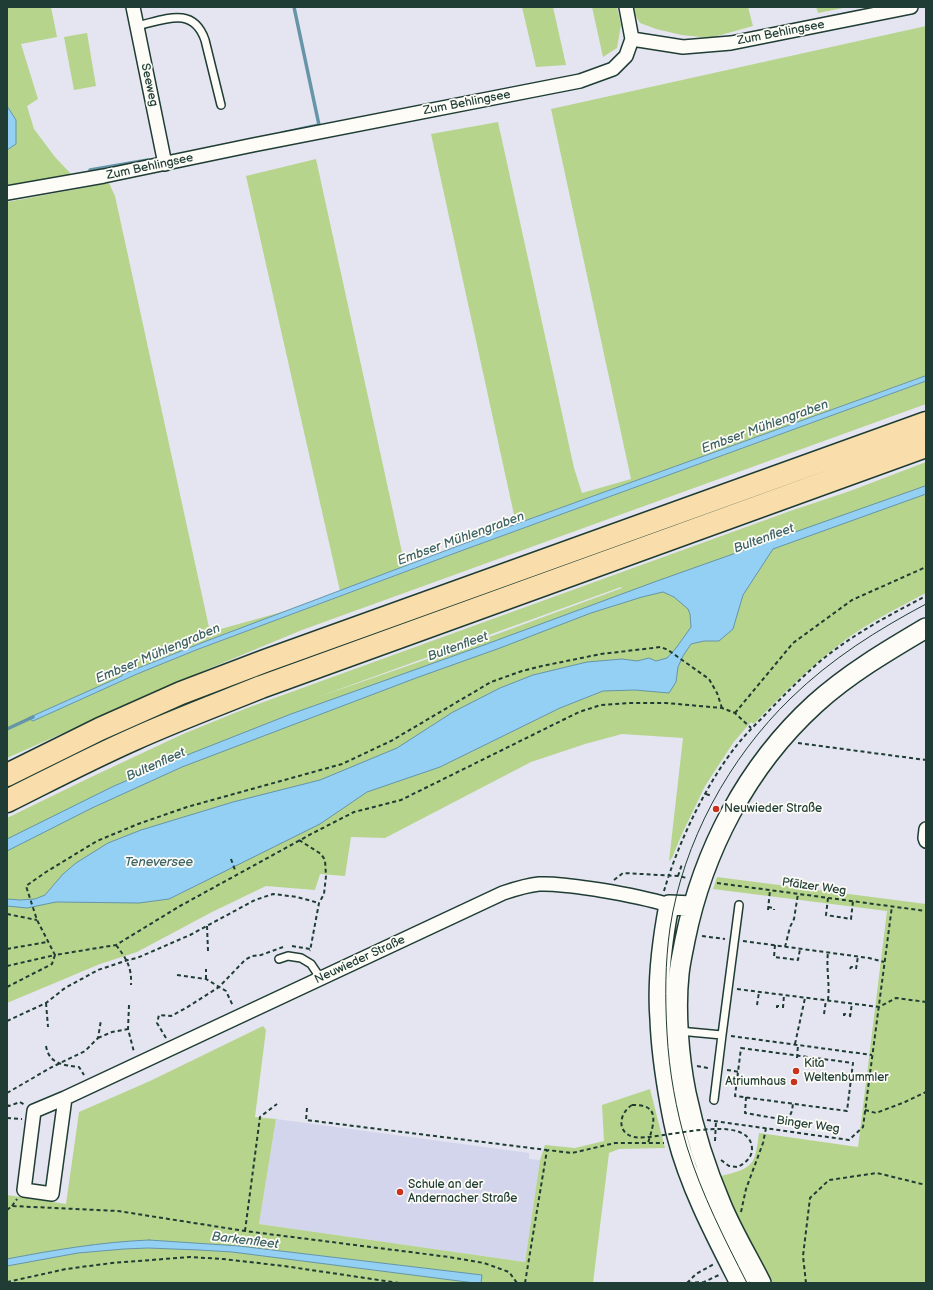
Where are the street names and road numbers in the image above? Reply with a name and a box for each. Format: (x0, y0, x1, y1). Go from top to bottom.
street label: Zum Behlingsee (736, 18, 826, 48)
street label: Seeweg (137, 62, 161, 108)
street label: Zum Behlingsee (422, 88, 512, 118)
street label: Zum Behlingsee (105, 151, 195, 183)
street label: Pfälzer Weg (781, 875, 847, 899)
street label: Neuwieder Straße (313, 933, 407, 987)
street label: Binger Weg (775, 1113, 841, 1137)

